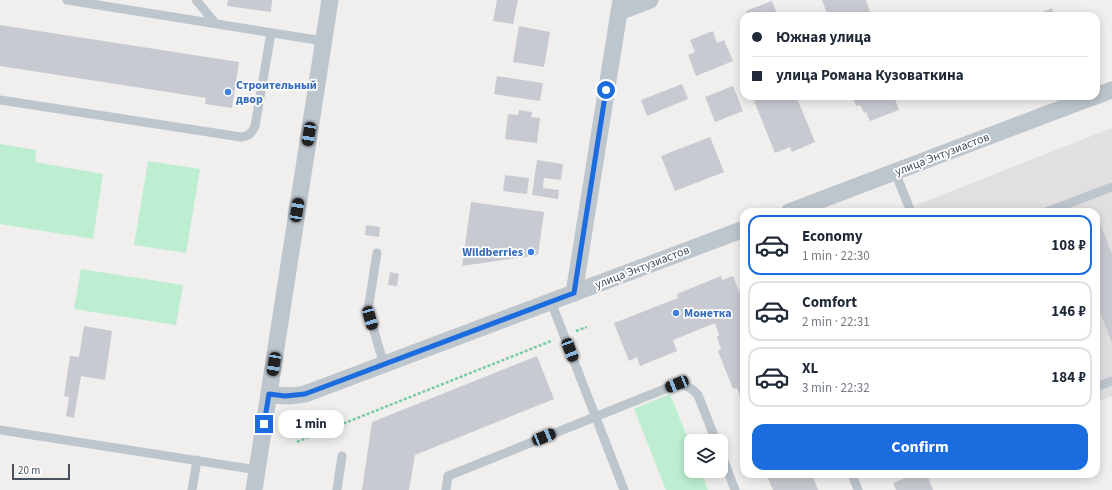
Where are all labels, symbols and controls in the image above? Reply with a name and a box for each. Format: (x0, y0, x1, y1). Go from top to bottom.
text: Южная улица (776, 27, 871, 48)
text: улица Романа Кузоваткина (776, 65, 964, 86)
place label: Строительный двор (236, 77, 317, 108)
route start (597, 81, 615, 99)
marker: Строительный двор (223, 87, 233, 97)
car (301, 121, 317, 147)
street label: улица Энтузиастов (892, 129, 992, 180)
car (289, 197, 305, 223)
text: Economy (802, 226, 863, 247)
icon: car (754, 227, 790, 263)
text: 108 ₽ (1051, 235, 1086, 256)
street label: улица Энтузиастов (592, 242, 692, 293)
place label: Wildberries (462, 244, 523, 261)
marker: Wildberries (526, 247, 536, 257)
text: 1 min · 22:30 (802, 247, 870, 265)
text: Comfort (802, 292, 857, 313)
icon: car (754, 293, 790, 329)
text: 146 ₽ (1051, 301, 1086, 322)
car (361, 305, 379, 331)
place label: Монетка (684, 305, 732, 322)
marker: Монетка (671, 308, 681, 318)
text: 2 min · 22:31 (802, 313, 870, 331)
car (560, 337, 580, 363)
car (266, 351, 282, 377)
text: XL (802, 358, 818, 379)
icon: car (754, 359, 790, 395)
text: 184 ₽ (1051, 367, 1086, 388)
car (664, 374, 690, 394)
text: 3 min · 22:32 (802, 379, 870, 397)
callout: 1 min (278, 410, 344, 438)
route end (255, 415, 273, 433)
text: 1 min (295, 415, 327, 433)
button: Confirm (752, 424, 1088, 470)
car (531, 427, 557, 447)
map controls (684, 434, 728, 478)
button: layers (684, 434, 728, 478)
scale bar (12, 462, 70, 481)
text: 20 m (18, 463, 40, 478)

